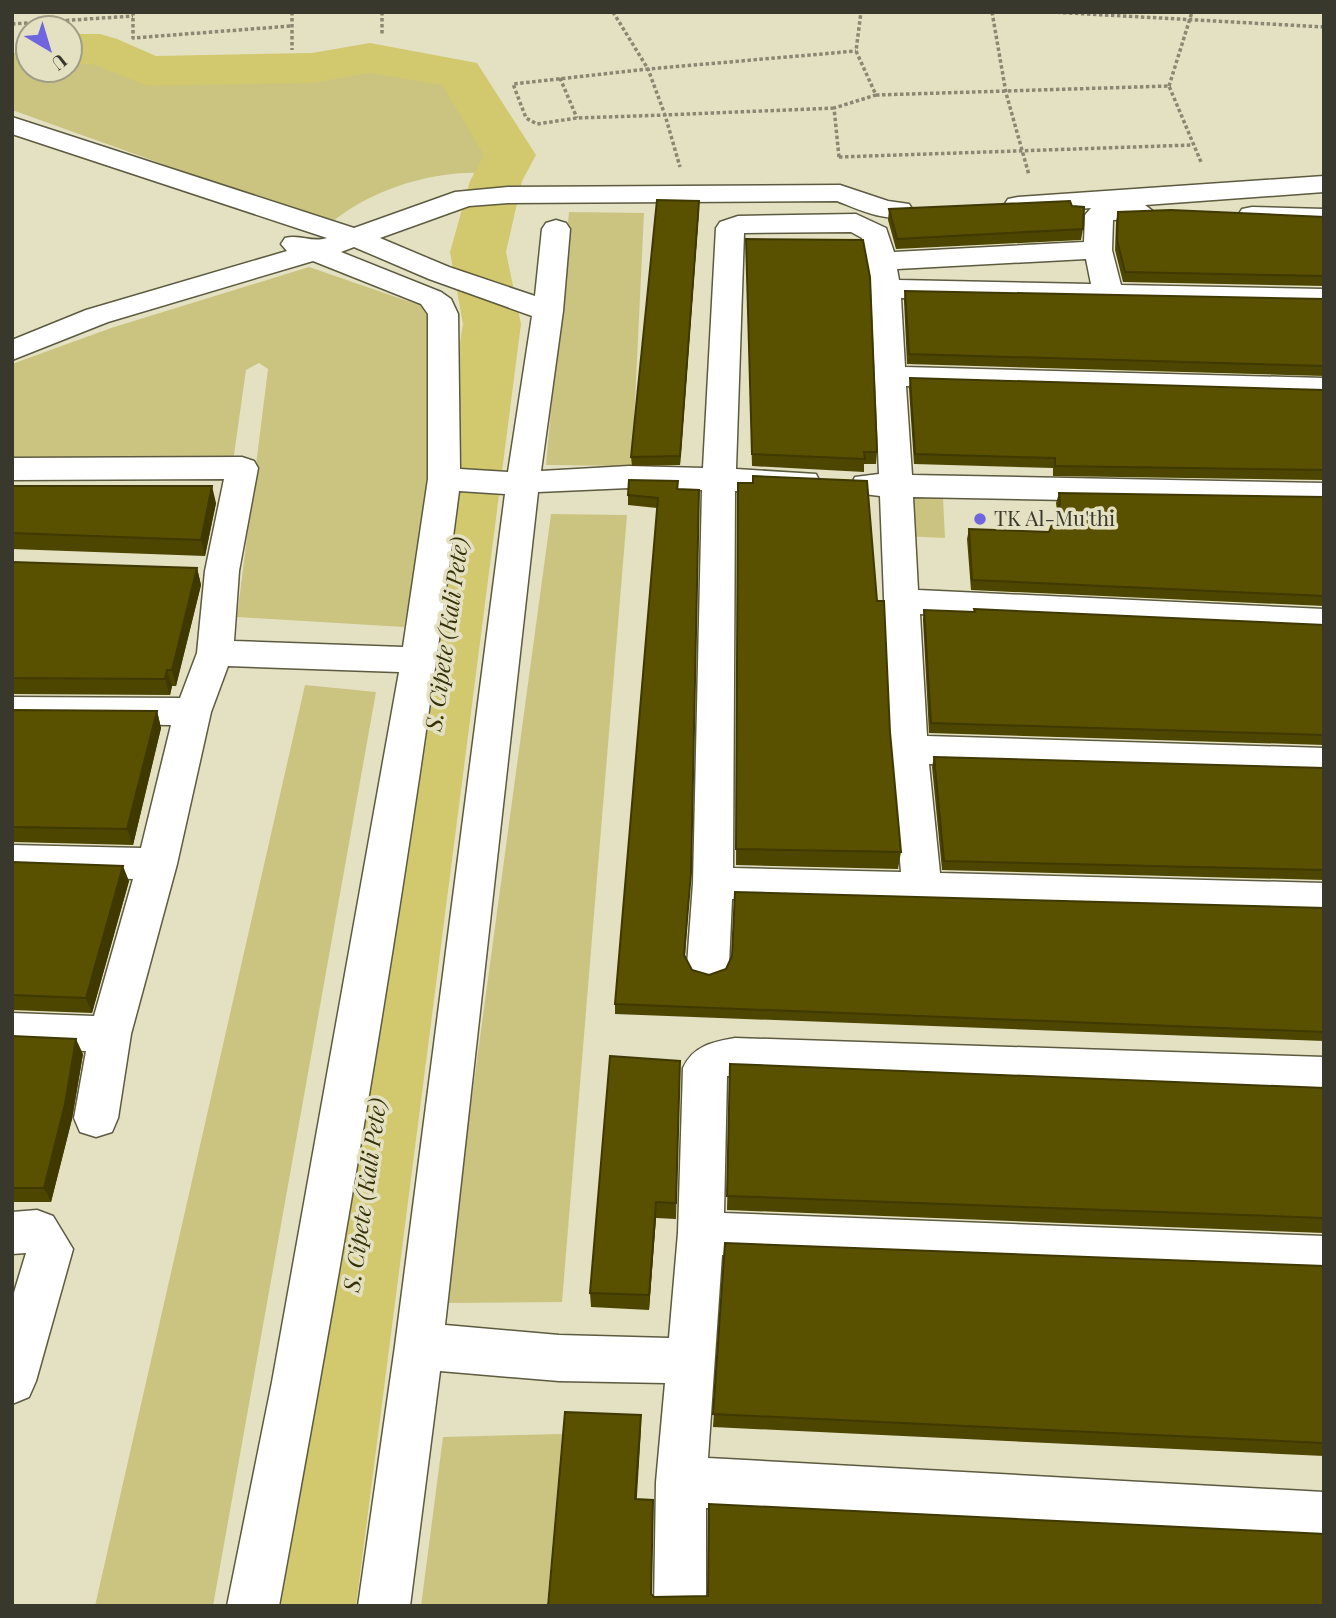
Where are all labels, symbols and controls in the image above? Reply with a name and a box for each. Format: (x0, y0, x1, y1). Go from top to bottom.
north arrow (14, 14, 84, 84)
text: U (47, 49, 73, 77)
place label: TK Al-Mu'thi (994, 503, 1115, 531)
marker: TK Al-Mu'thi (972, 511, 988, 527)
water label: S. Cipete (Kali Pete) (416, 535, 474, 734)
water label: S. Cipete (Kali Pete) (334, 1096, 392, 1295)

